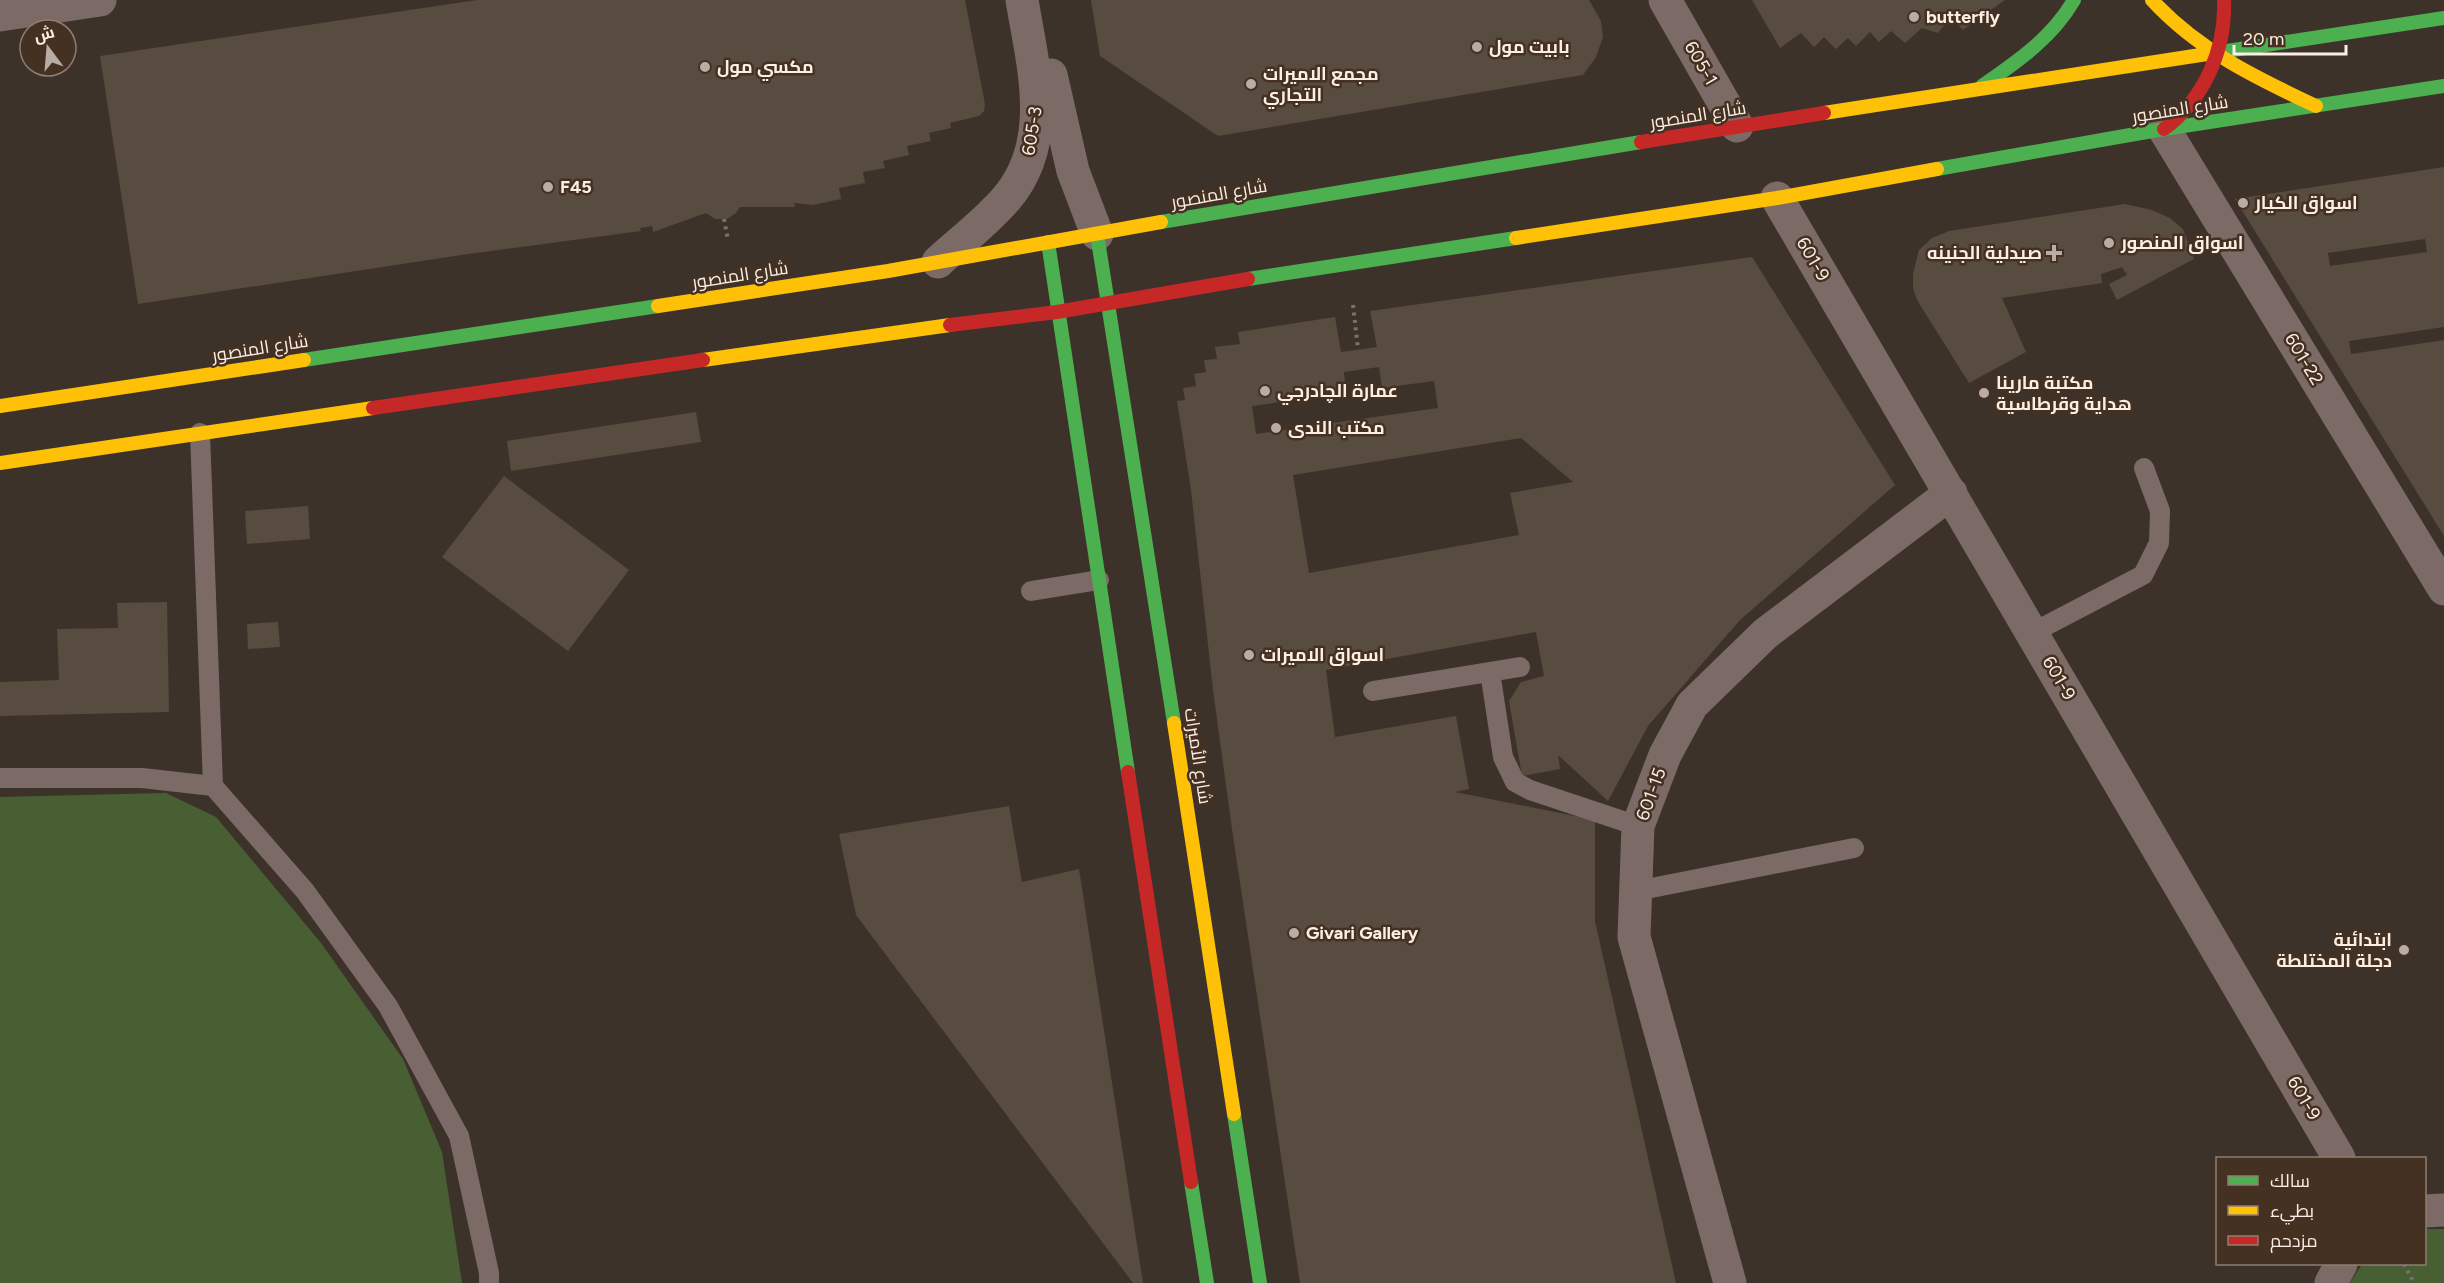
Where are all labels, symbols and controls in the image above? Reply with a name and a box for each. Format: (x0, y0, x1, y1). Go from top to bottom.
place label: butterfly (1926, 6, 2001, 28)
marker: butterfly (1907, 10, 1921, 24)
north arrow (18, 18, 78, 78)
scale bar (2234, 18, 2346, 56)
text: ش (32, 22, 56, 46)
text: 20 m (2243, 28, 2284, 50)
place label: بابيت مول (1489, 36, 1570, 58)
street label: 605-1 (1680, 37, 1722, 89)
marker: بابيت مول (1470, 40, 1484, 54)
place label: مكسي مول (717, 56, 814, 81)
marker: مكسي مول (698, 60, 712, 74)
place label: مجمع الاميرات التجاري (1263, 63, 1379, 109)
marker: مجمع الاميرات التجاري (1244, 77, 1258, 91)
street label: شارع المنصور (2129, 91, 2230, 129)
street label: شارع المنصور (1647, 97, 1748, 135)
street label: 605-3 (1017, 105, 1047, 157)
street label: شارع المنصور (1168, 175, 1269, 214)
place label: F45 (560, 176, 592, 198)
marker: F45 (541, 180, 555, 194)
place label: اسواق الكيار (2254, 192, 2358, 214)
marker: اسواق الكيار (2236, 196, 2250, 210)
place label: اسواق المنصور (2120, 232, 2243, 254)
street label: 601-9 (1792, 233, 1834, 285)
marker: اسواق المنصور (2102, 236, 2116, 250)
place label: صيدلية الجنينه (1927, 242, 2042, 264)
marker: صيدلية الجنينه (2047, 246, 2061, 260)
street label: شارع المنصور (689, 257, 790, 295)
street label: 601-22 (2280, 329, 2328, 389)
street label: شارع المنصور (209, 330, 310, 368)
place label: مكتبة مارينا هداية وقرطاسية (1996, 372, 2132, 415)
place label: عمارة الچادرجي (1277, 380, 1398, 406)
marker: عمارة الچادرجي (1258, 384, 1272, 398)
marker: مكتبة مارينا هداية وقرطاسية (1977, 386, 1991, 400)
place label: مكتب الندى (1288, 417, 1385, 439)
marker: مكتب الندى (1269, 421, 1283, 435)
place label: اسواق الاميرات (1261, 644, 1384, 666)
marker: اسواق الاميرات (1242, 648, 1256, 662)
street label: 601-9 (2038, 652, 2080, 704)
street label: شارع الأميرات (1179, 706, 1216, 806)
street label: 601-15 (1631, 765, 1671, 823)
place label: Givari Gallery (1306, 922, 1419, 944)
marker: Givari Gallery (1287, 926, 1301, 940)
place label: ابتدائية دجلة المختلطة (2276, 929, 2392, 972)
marker: ابتدائية دجلة المختلطة (2397, 943, 2411, 957)
street label: 601-9 (2283, 1072, 2325, 1124)
legend (2216, 1157, 2426, 1265)
text: سالك (2270, 1170, 2310, 1192)
text: بطيء (2270, 1200, 2314, 1225)
text: مزدحم (2270, 1230, 2318, 1253)

